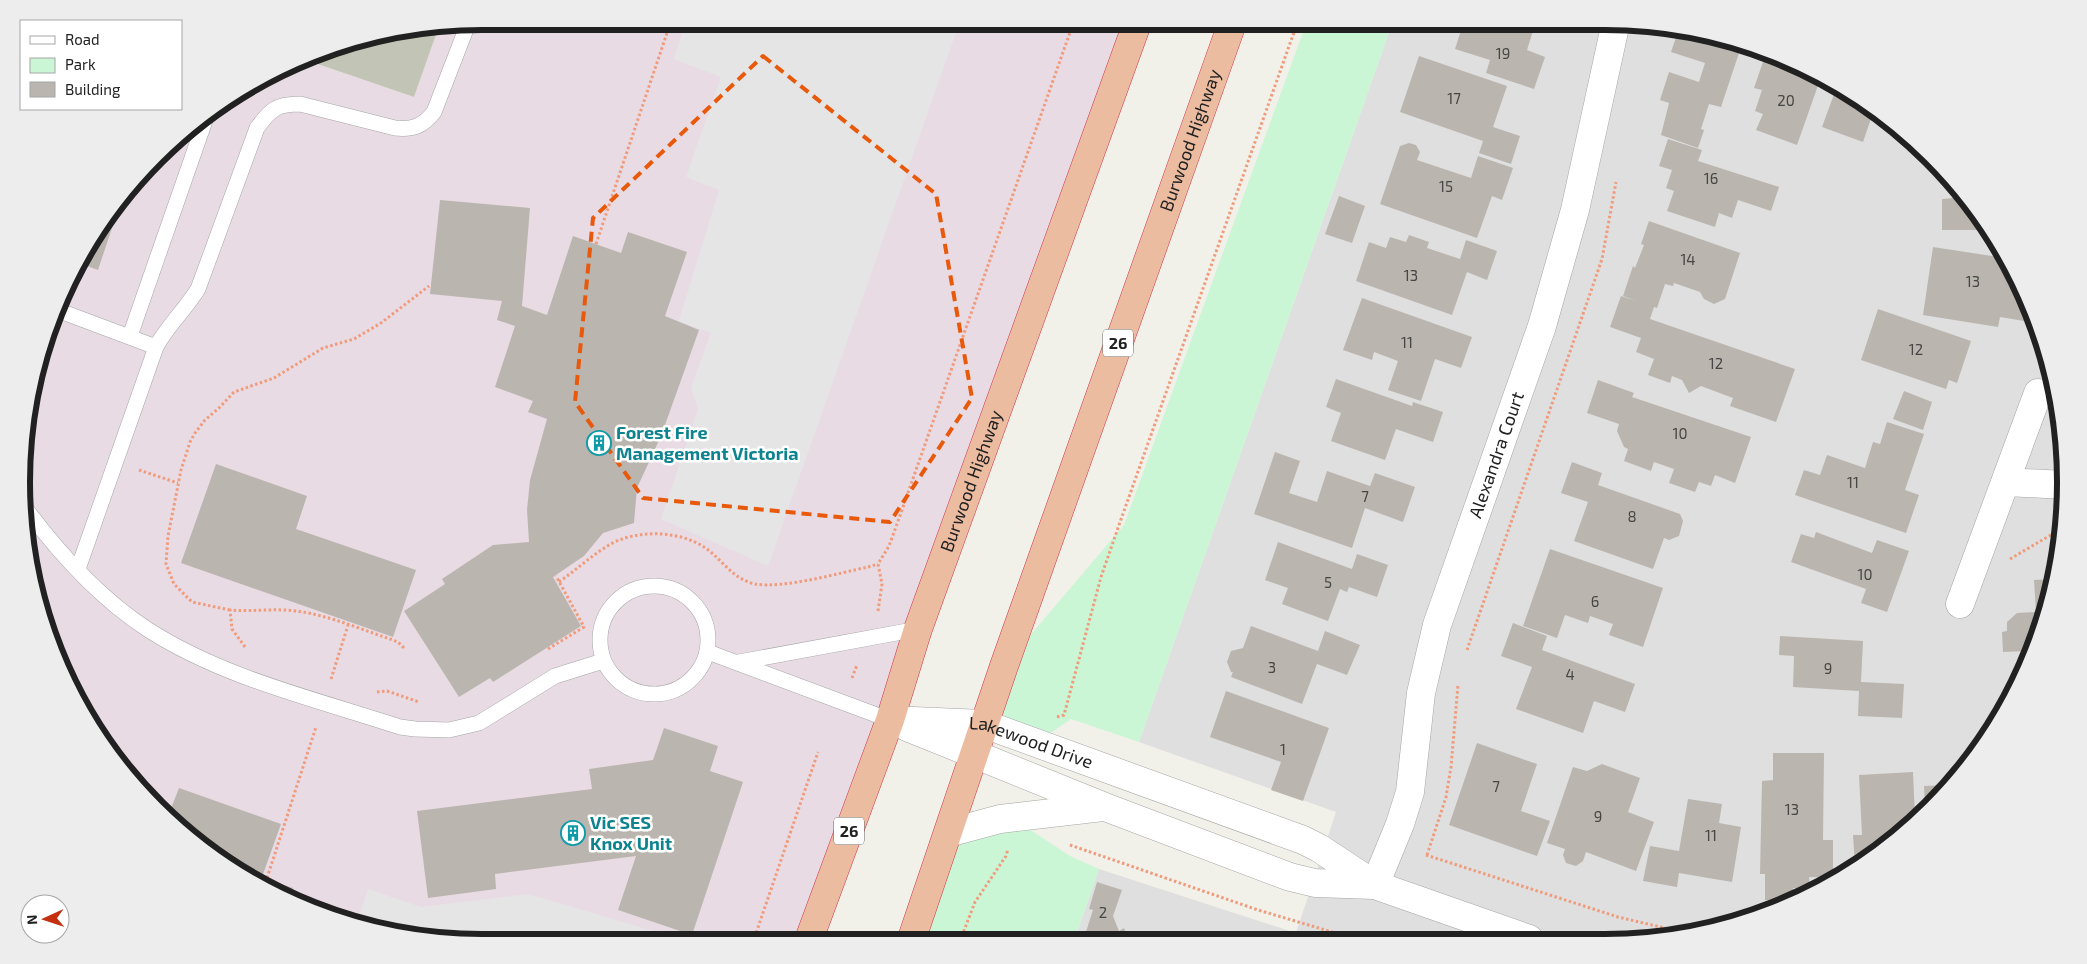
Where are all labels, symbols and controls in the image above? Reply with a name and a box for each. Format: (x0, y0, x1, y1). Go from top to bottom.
legend (20, 20, 182, 110)
text: Road (65, 30, 100, 48)
house number: 19 (1496, 44, 1510, 62)
text: Park (65, 55, 96, 73)
street label: Burwood Highway (1154, 66, 1225, 214)
text: Building (65, 80, 121, 98)
house number: 17 (1447, 89, 1461, 107)
house number: 20 (1777, 91, 1795, 109)
house number: 16 (1704, 169, 1718, 187)
house number: 15 (1439, 177, 1453, 195)
house number: 14 (1680, 250, 1696, 268)
house number: 13 (1404, 266, 1418, 284)
house number: 13 (1966, 272, 1980, 290)
road number: 26 (1103, 329, 1133, 356)
house number: 11 (1401, 333, 1413, 351)
house number: 12 (1909, 340, 1923, 358)
house number: 12 (1709, 354, 1723, 372)
street label: Alexandra Court (1463, 389, 1528, 521)
street label: Burwood Highway (935, 406, 1006, 555)
place label: Forest Fire Management Victoria (616, 421, 799, 464)
house number: 10 (1672, 424, 1688, 442)
building icon: Forest Fire Management Victoria (586, 430, 612, 456)
house number: 11 (1847, 473, 1859, 491)
house number: 7 (1361, 487, 1369, 505)
house number: 8 (1627, 507, 1637, 525)
house number: 10 (1857, 565, 1873, 583)
house number: 5 (1324, 573, 1332, 591)
house number: 6 (1591, 592, 1599, 610)
house number: 3 (1268, 658, 1276, 676)
house number: 9 (1824, 659, 1832, 677)
house number: 4 (1565, 665, 1575, 683)
street label: Lakewood Drive (968, 711, 1096, 773)
house number: 1 (1280, 740, 1286, 758)
house number: 7 (1492, 777, 1500, 795)
house number: 13 (1785, 800, 1799, 818)
house number: 9 (1594, 807, 1602, 825)
place label: Vic SES Knox Unit (590, 811, 673, 854)
road number: 26 (834, 818, 864, 844)
building icon: Vic SES Knox Unit (560, 820, 586, 846)
house number: 11 (1705, 826, 1717, 844)
north arrow (20, 894, 70, 944)
house number: 2 (1099, 903, 1107, 921)
text: N (23, 914, 40, 925)

